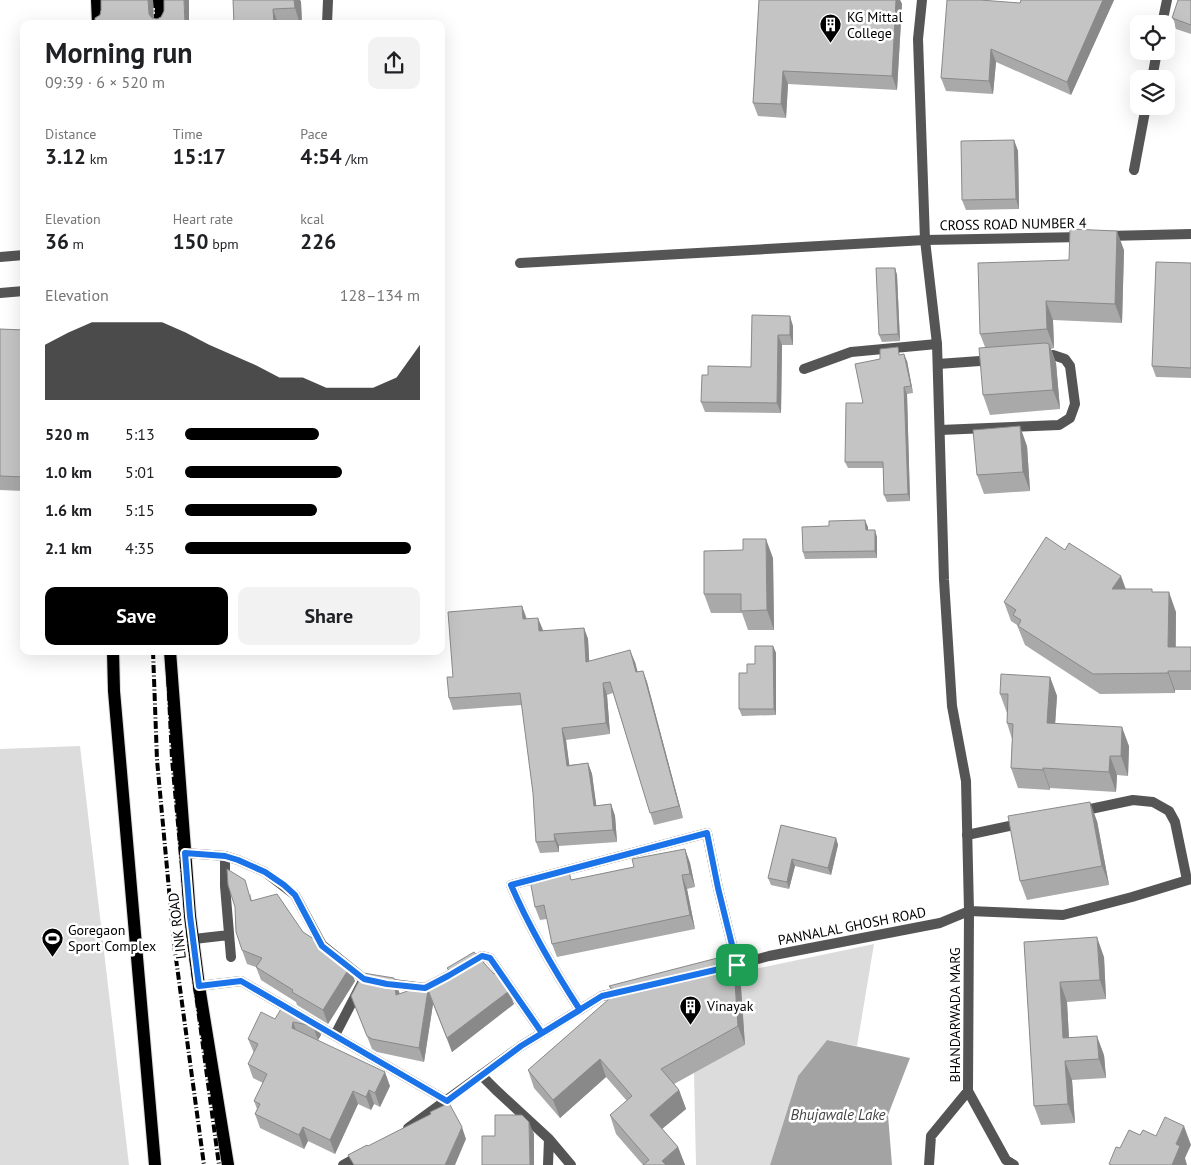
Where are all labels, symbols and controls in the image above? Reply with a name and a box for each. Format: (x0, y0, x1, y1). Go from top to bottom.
place label: KG Mittal College (847, 8, 903, 42)
building icon: KG Mittal College (819, 13, 843, 44)
map controls (1130, 15, 1175, 115)
button: locate (1130, 15, 1175, 60)
text: Morning run (45, 34, 193, 71)
button: share (368, 37, 420, 89)
button: layers (1130, 70, 1175, 115)
text: 09:39 · 6 × 520 m (45, 72, 165, 92)
text: Distance (45, 125, 96, 143)
text: Time (173, 125, 203, 143)
text: Pace (300, 125, 328, 143)
text: 3.12 (45, 143, 86, 170)
text: 15:17 (173, 143, 226, 170)
text: 4:54 (300, 143, 342, 170)
text: km (86, 150, 108, 168)
text: /km (342, 150, 368, 168)
text: Elevation (45, 210, 101, 228)
text: Heart rate (173, 210, 233, 228)
text: kcal (300, 210, 324, 228)
street label: CROSS ROAD NUMBER 4 (939, 214, 1087, 234)
text: 36 (45, 228, 69, 255)
text: 150 (173, 228, 208, 255)
text: 226 (300, 228, 336, 255)
text: m (69, 235, 84, 253)
text: bpm (208, 235, 239, 253)
text: Elevation (45, 285, 109, 305)
text: 128–134 m (340, 285, 420, 305)
text: 520 m (45, 424, 89, 444)
text: 5:13 (125, 424, 155, 444)
text: 1.0 km (45, 462, 92, 482)
text: 5:01 (125, 462, 155, 482)
text: 1.6 km (45, 500, 92, 520)
text: 5:15 (125, 500, 155, 520)
text: 2.1 km (45, 538, 92, 558)
text: 4:35 (125, 538, 155, 558)
button: Save (45, 587, 228, 645)
button: Share (238, 587, 420, 645)
street label: LINK ROAD (164, 892, 190, 960)
street label: PANNALAL GHOSH ROAD (776, 903, 928, 949)
place label: Goregaon Sport Complex (68, 921, 156, 955)
sports icon: Goregaon Sport Complex (40, 926, 64, 957)
pin (716, 944, 758, 986)
street label: BHANDARWADA MARG (946, 947, 964, 1083)
icon: arrive (723, 951, 751, 979)
building icon: Vinayak (679, 994, 703, 1025)
place label: Vinayak (706, 997, 754, 1015)
water label: Bhujawale Lake (790, 1105, 886, 1124)

